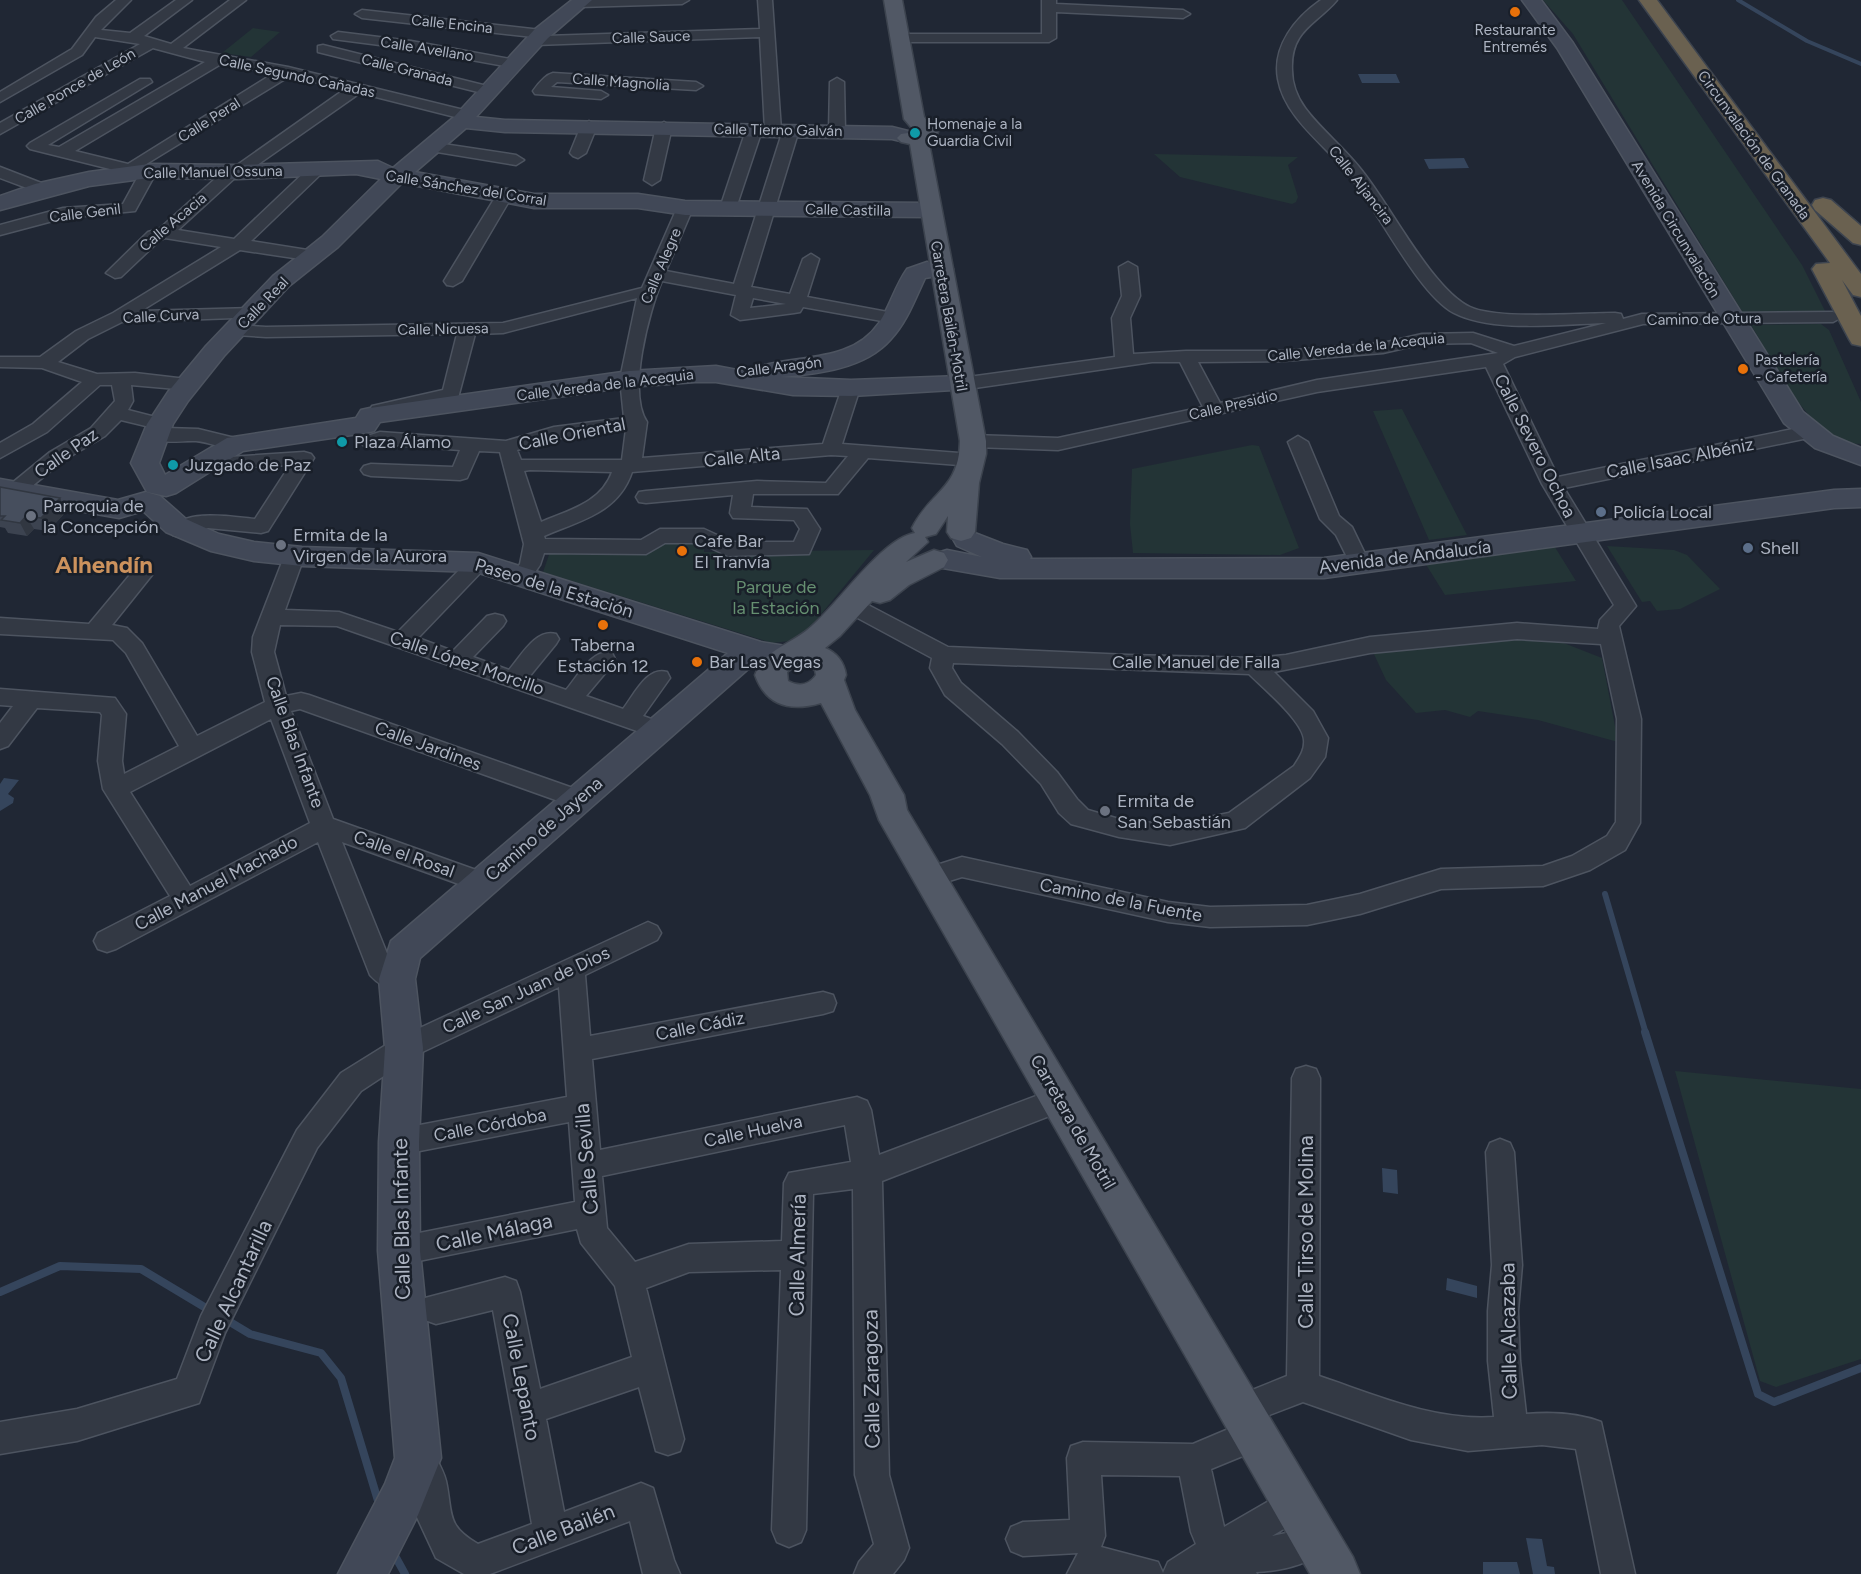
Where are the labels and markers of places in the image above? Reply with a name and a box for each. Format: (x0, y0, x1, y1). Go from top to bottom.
marker: Restaurante Entremés (1508, 5, 1522, 19)
place label: Restaurante Entremés (1474, 21, 1556, 56)
place label: Homenaje a la Guardia Civil (927, 115, 1022, 150)
marker: Homenaje a la Guardia Civil (908, 126, 922, 140)
place label: Pastelería - Cafetería (1755, 351, 1827, 386)
marker: Pastelería - Cafetería (1736, 362, 1750, 376)
place label: Plaza Álamo (354, 431, 451, 453)
marker: Plaza Álamo (335, 435, 349, 449)
place label: Juzgado de Paz (185, 454, 312, 476)
marker: Juzgado de Paz (166, 458, 180, 472)
place label: Parroquia de la Concepción (43, 495, 159, 538)
place label: Policía Local (1613, 501, 1712, 523)
marker: Policía Local (1594, 505, 1608, 519)
marker: Parroquia de la Concepción (24, 509, 38, 523)
place label: Ermita de la Virgen de la Aurora (293, 524, 447, 567)
place label: Cafe Bar El Tranvía (694, 530, 770, 573)
place label: Shell (1760, 537, 1799, 559)
marker: Ermita de la Virgen de la Aurora (274, 538, 288, 552)
marker: Shell (1741, 541, 1755, 555)
marker: Cafe Bar El Tranvía (675, 544, 689, 558)
marker: Taberna Estación 12 (596, 618, 610, 632)
place label: Taberna Estación 12 (557, 634, 649, 677)
place label: Bar Las Vegas (709, 651, 821, 673)
marker: Bar Las Vegas (690, 655, 704, 669)
place label: Ermita de San Sebastián (1117, 790, 1231, 833)
marker: Ermita de San Sebastián (1098, 804, 1112, 818)

